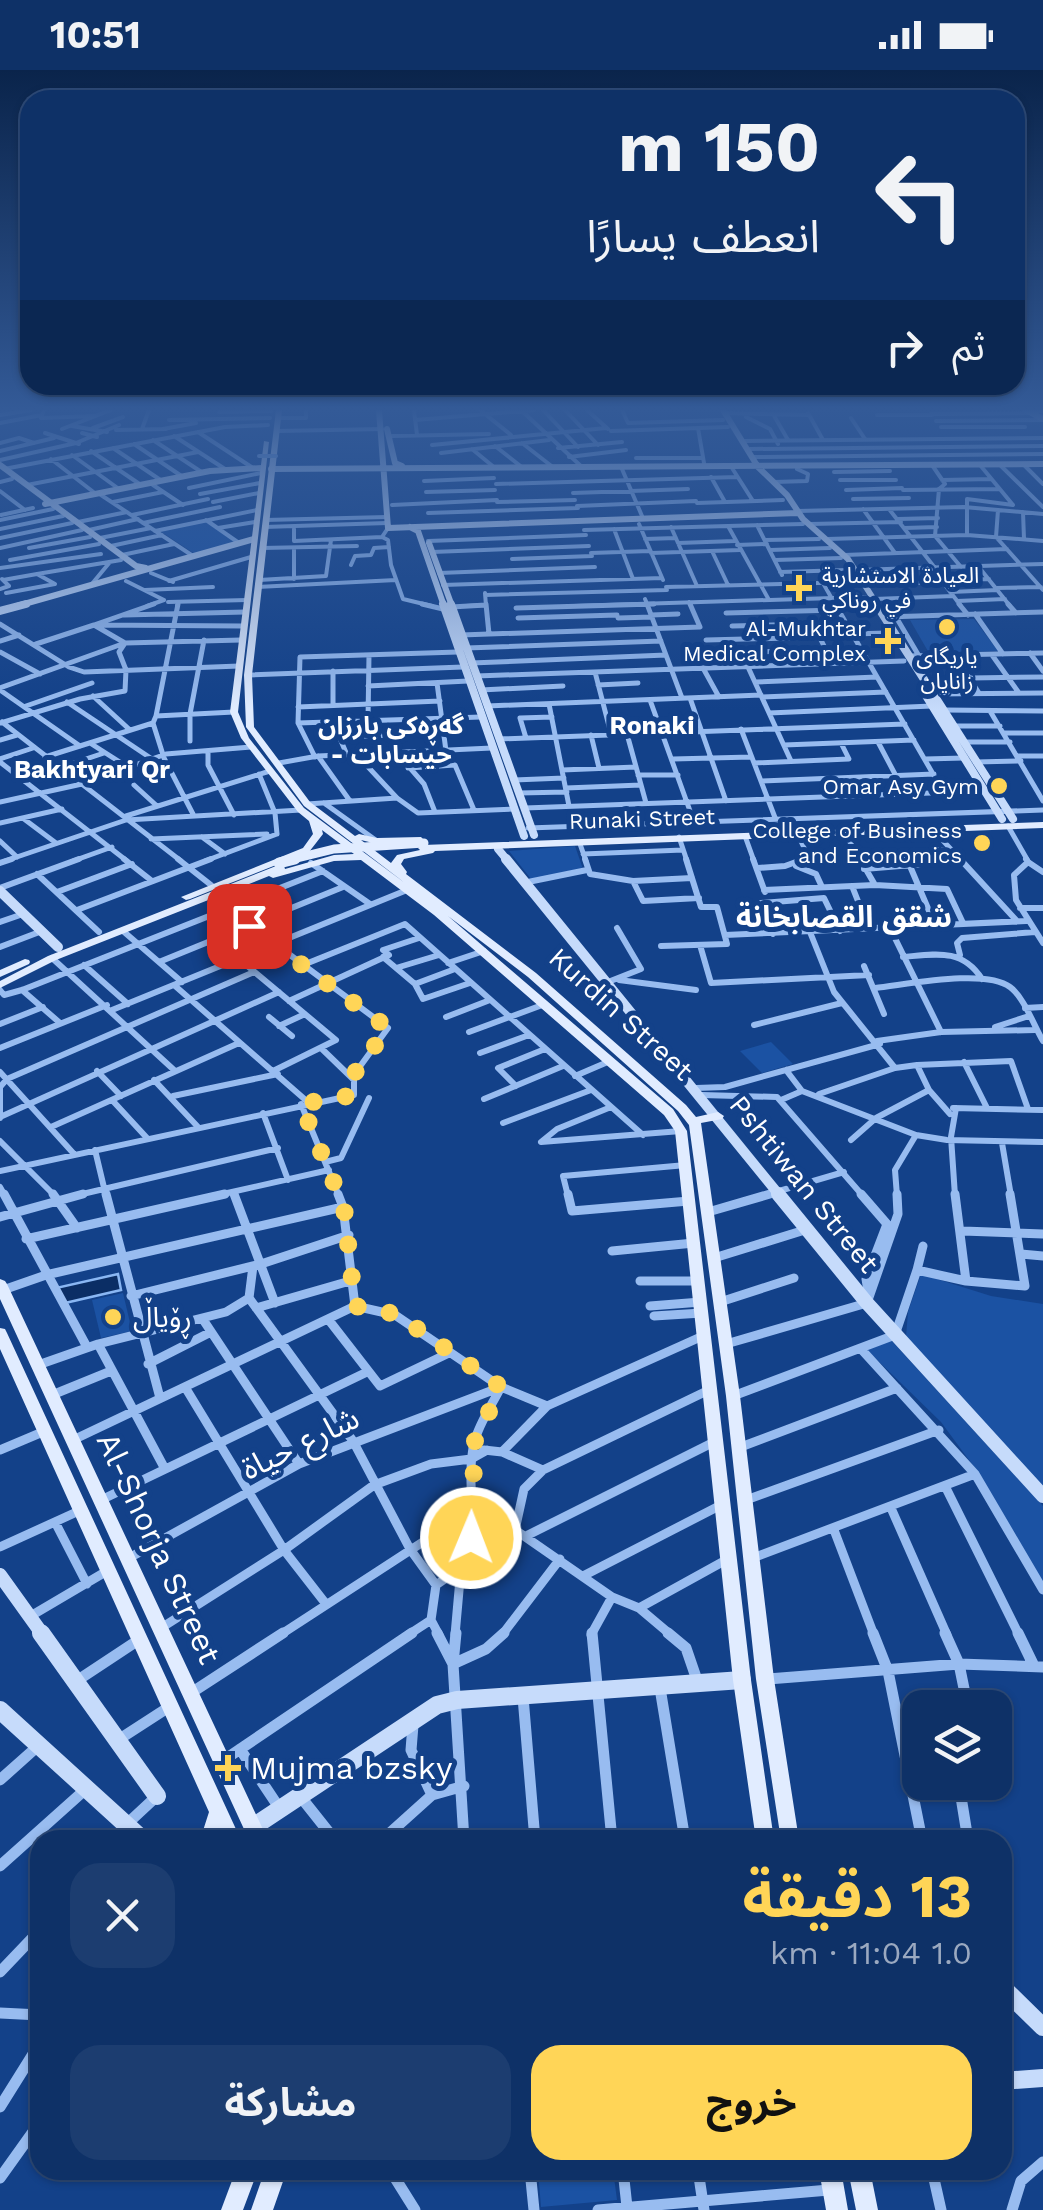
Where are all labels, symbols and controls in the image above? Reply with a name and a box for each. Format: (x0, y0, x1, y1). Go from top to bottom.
text: 10:51 (50, 13, 141, 57)
text: 150 m (618, 106, 820, 188)
icon: left (855, 130, 985, 260)
text: انعطف يسارًا (586, 210, 820, 263)
icon: right (877, 320, 932, 375)
text: ثم (952, 325, 985, 369)
place label: العيادة الاستشارية في روناكي (822, 563, 979, 617)
marker: العيادة الاستشارية في روناكي (786, 575, 812, 601)
place label: Al-Mukhtar Medical Complex (683, 616, 866, 666)
marker: یاریگای زانایان (936, 616, 958, 638)
marker: Al-Mukhtar Medical Complex (875, 628, 901, 654)
place label: یاریگای زانایان (916, 644, 978, 695)
district label: گەڕەکی بارزان - حیسابات (318, 711, 465, 769)
district label: Ronaki (610, 711, 694, 740)
district label: Bakhtyari Qr (14, 755, 170, 784)
place label: Omar Asy Gym (822, 774, 979, 799)
marker: Omar Asy Gym (988, 775, 1010, 797)
street label: Runaki Street (569, 804, 715, 834)
place label: College of Business and Economics (752, 818, 962, 868)
marker: College of Business and Economics (971, 832, 993, 854)
pin (207, 884, 292, 969)
icon: arrive (222, 899, 277, 954)
district label: شقق القصابخانة (736, 899, 952, 935)
street label: Kurdin Street (542, 941, 700, 1087)
street label: Pshtiwan Street (722, 1089, 886, 1279)
place label: ڕۆیاڵ (133, 1297, 192, 1340)
marker: ڕۆیاڵ (102, 1306, 124, 1328)
street label: شارع حياة (235, 1398, 367, 1492)
street label: Al-Shorja Street (89, 1426, 229, 1670)
position arrow (419, 1486, 523, 1590)
map controls (902, 1690, 1012, 1800)
button: layers (902, 1690, 1012, 1800)
place label: Mujma bzsky (250, 1749, 453, 1787)
marker: Mujma bzsky (215, 1755, 241, 1781)
text: 13 دقيقة (742, 1861, 972, 1932)
button: close (70, 1863, 175, 1968)
text: 1.0 km · 11:04 (770, 1934, 972, 1972)
button: مشاركة (70, 2045, 511, 2160)
button: خروج (531, 2045, 972, 2160)

